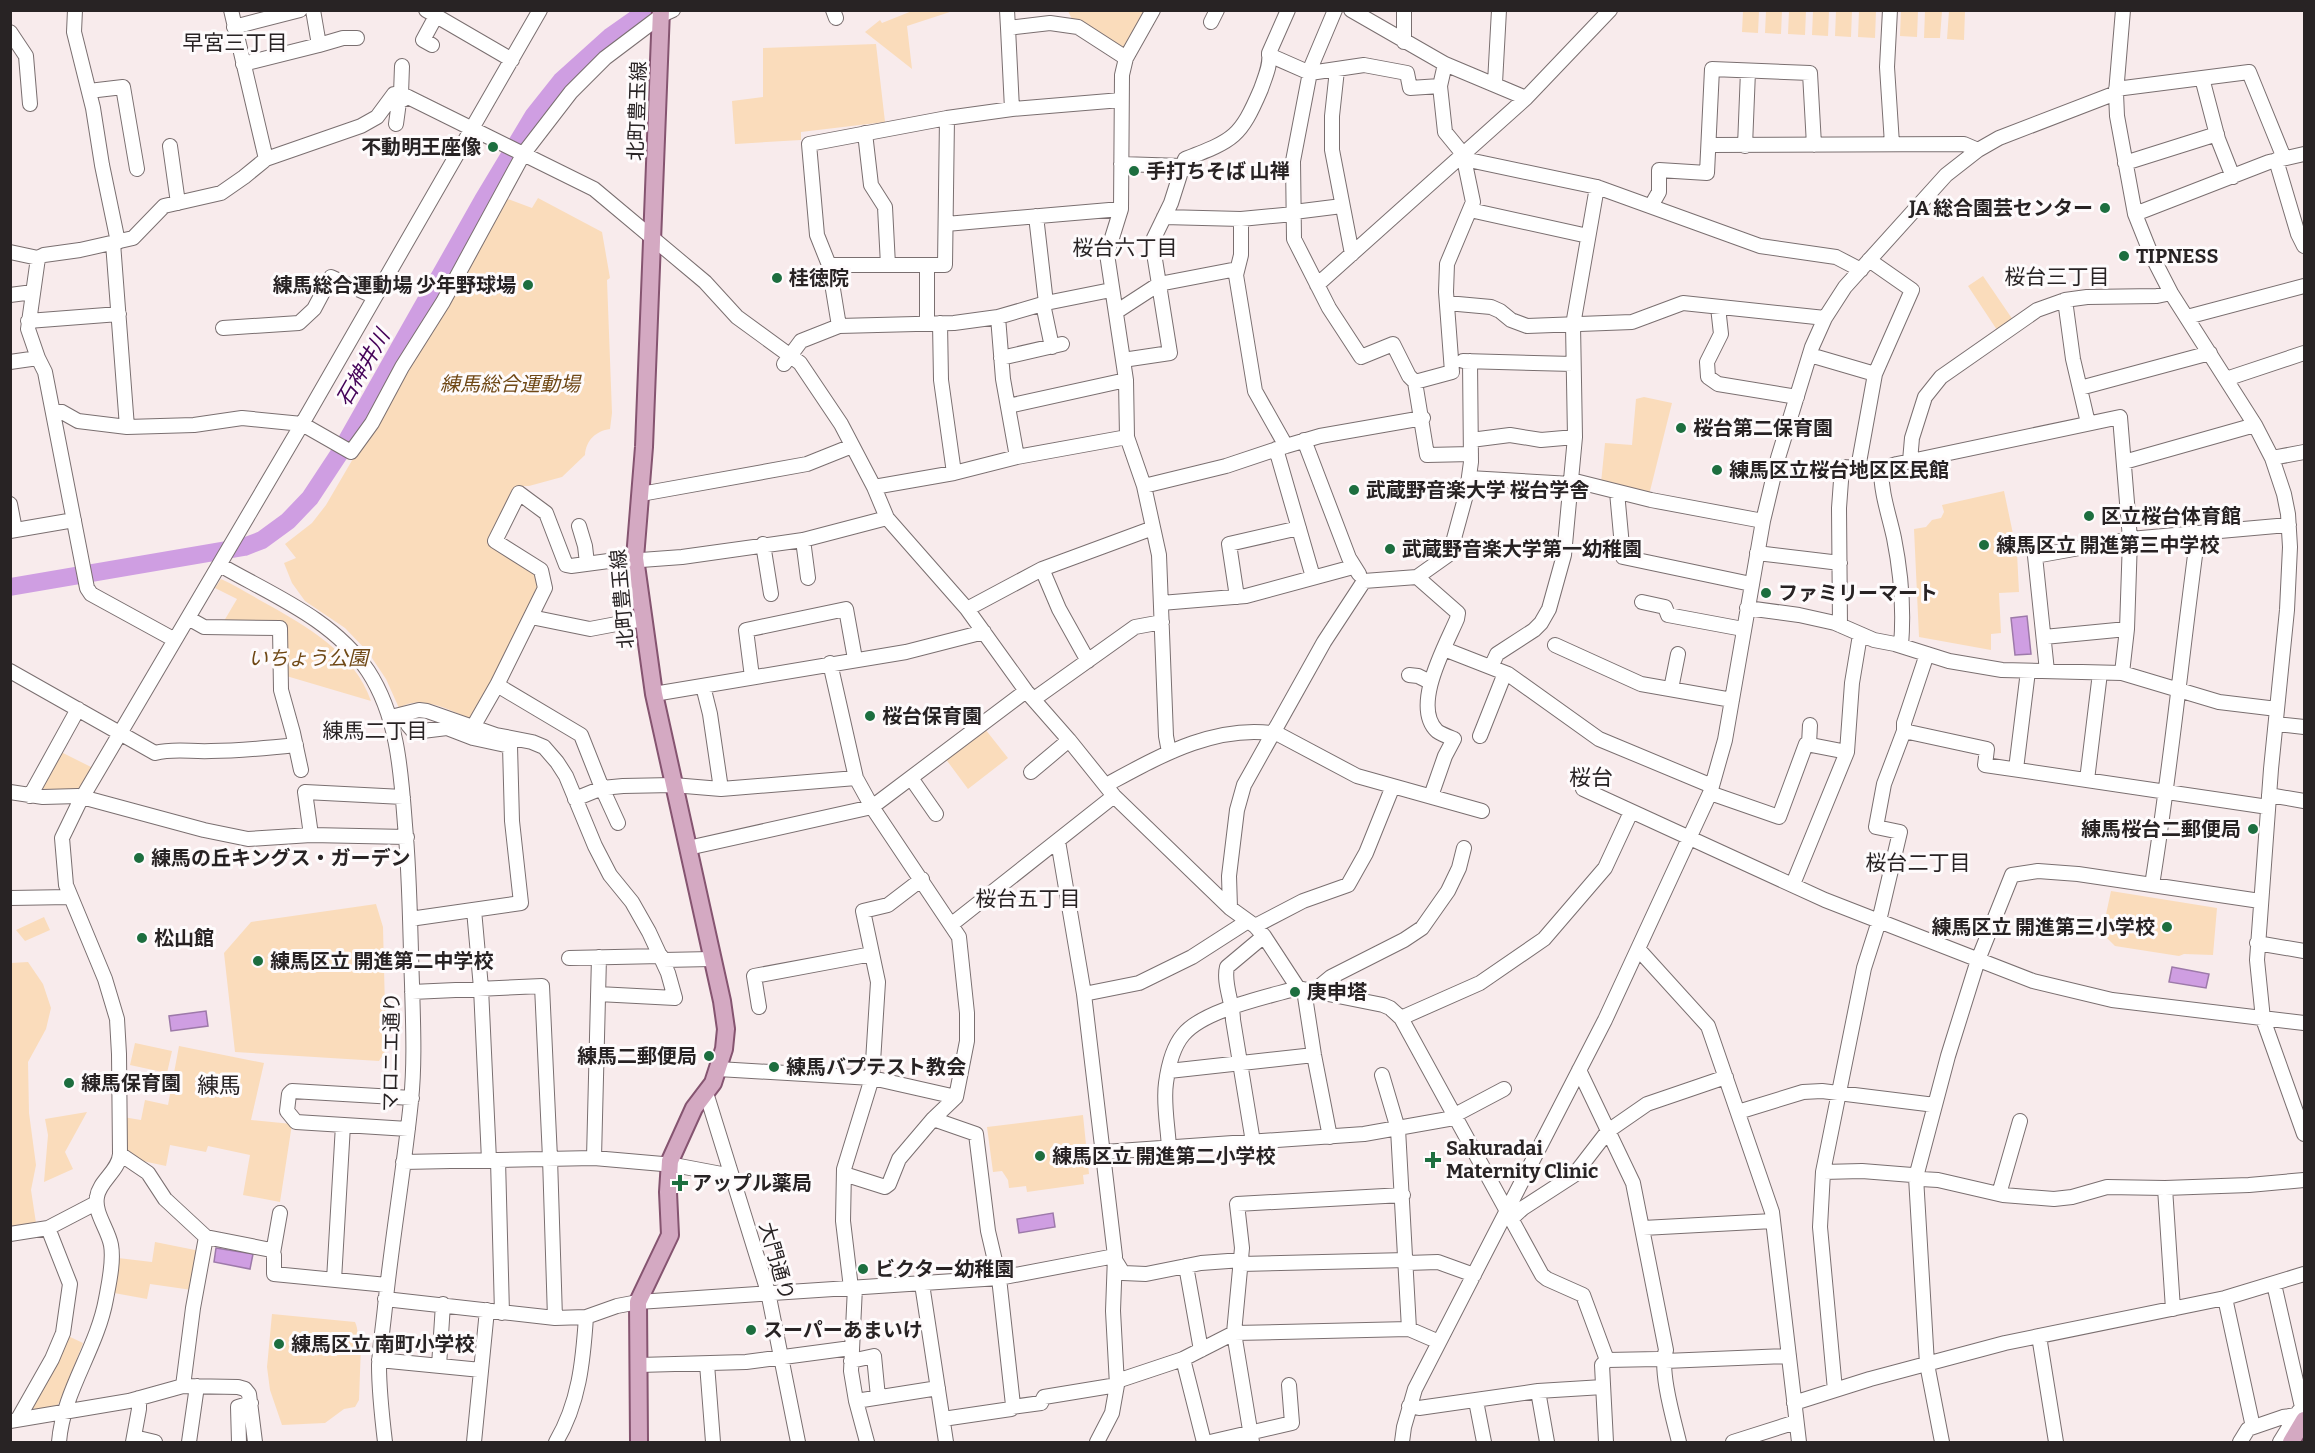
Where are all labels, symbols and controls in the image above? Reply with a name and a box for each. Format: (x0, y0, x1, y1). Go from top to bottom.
district label: 早宮三丁目 (183, 30, 288, 56)
street label: 北町豊玉線 (623, 61, 651, 161)
place label: 不動明王座像 (361, 135, 481, 159)
marker: 不動明王座像 (486, 140, 500, 154)
place label: 手打ちそば 山禅 (1146, 159, 1290, 183)
marker: 手打ちそば 山禅 (1127, 164, 1141, 178)
place label: JA 総合園芸センター (1908, 196, 2093, 220)
marker: JA 総合園芸センター (2098, 201, 2112, 215)
district label: 桜台六丁目 (1073, 235, 1178, 261)
place label: TIPNESS (2136, 244, 2219, 268)
marker: TIPNESS (2117, 249, 2131, 263)
district label: 桜台三丁目 (2005, 264, 2110, 290)
place label: 桂徳院 (789, 266, 849, 290)
marker: 桂徳院 (770, 271, 784, 285)
place label: 練馬総合運動場 少年野球場 (272, 273, 516, 297)
marker: 練馬総合運動場 少年野球場 (521, 278, 535, 292)
water label: 石神井川 (331, 323, 396, 411)
park label: 練馬総合運動場 (440, 372, 582, 396)
place label: 桜台第二保育園 (1693, 416, 1833, 440)
marker: 桜台第二保育園 (1674, 421, 1688, 435)
place label: 練馬区立桜台地区区民館 (1729, 458, 1949, 482)
marker: 練馬区立桜台地区区民館 (1710, 463, 1724, 477)
place label: 武蔵野音楽大学 桜台学舎 (1366, 478, 1590, 502)
marker: 武蔵野音楽大学 桜台学舎 (1347, 483, 1361, 497)
place label: 区立桜台体育館 (2101, 504, 2241, 528)
marker: 区立桜台体育館 (2082, 509, 2096, 523)
place label: 練馬区立 開進第三中学校 (1996, 533, 2220, 557)
place label: 武蔵野音楽大学第一幼稚園 (1402, 537, 1642, 561)
marker: 練馬区立 開進第三中学校 (1977, 538, 1991, 552)
marker: 武蔵野音楽大学第一幼稚園 (1383, 542, 1397, 556)
street label: 北町豊玉線 (606, 548, 638, 650)
place label: ファミリーマート (1778, 581, 1938, 605)
marker: ファミリーマート (1759, 586, 1773, 600)
park label: いちょう公園 (248, 646, 371, 670)
place label: 桜台保育園 (882, 704, 982, 728)
marker: 桜台保育園 (863, 709, 877, 723)
district label: 練馬二丁目 (323, 718, 428, 744)
district label: 桜台 (1569, 764, 1613, 791)
place label: 練馬桜台二郵便局 (2081, 817, 2241, 841)
marker: 練馬桜台二郵便局 (2246, 822, 2260, 836)
place label: 練馬の丘キングス・ガーデン (151, 846, 410, 870)
district label: 桜台二丁目 (1866, 850, 1971, 876)
marker: 練馬の丘キングス・ガーデン (132, 851, 146, 865)
district label: 桜台五丁目 (976, 886, 1081, 912)
place label: 練馬区立 開進第三小学校 (1931, 915, 2155, 939)
marker: 練馬区立 開進第三小学校 (2160, 920, 2174, 934)
place label: 松山館 (154, 926, 214, 950)
marker: 松山館 (135, 931, 149, 945)
place label: 練馬区立 開進第二中学校 (270, 949, 494, 973)
marker: 練馬区立 開進第二中学校 (251, 954, 265, 968)
place label: 庚申塔 (1307, 980, 1367, 1004)
marker: 庚申塔 (1288, 985, 1302, 999)
street label: マロニエ通り (378, 992, 404, 1112)
place label: 練馬二郵便局 (577, 1044, 697, 1068)
marker: 練馬二郵便局 (702, 1049, 716, 1063)
place label: 練馬バプテスト教会 (786, 1055, 966, 1079)
marker: 練馬バプテスト教会 (767, 1060, 781, 1074)
place label: 練馬保育園 (81, 1071, 181, 1095)
district label: 練馬 (197, 1072, 241, 1099)
marker: 練馬保育園 (62, 1076, 76, 1090)
place label: Sakuradai Maternity Clinic (1446, 1136, 1598, 1183)
place label: 練馬区立 開進第二小学校 (1052, 1144, 1276, 1168)
marker: 練馬区立 開進第二小学校 (1033, 1149, 1047, 1163)
marker: Sakuradai Maternity Clinic (1424, 1151, 1442, 1169)
place label: アップル薬局 (692, 1171, 812, 1195)
marker: アップル薬局 (673, 1176, 687, 1190)
street label: 大門通り (754, 1219, 800, 1303)
place label: ビクター幼稚園 (875, 1257, 1014, 1281)
marker: ビクター幼稚園 (856, 1262, 870, 1276)
place label: スーパーあまいけ (763, 1318, 923, 1342)
marker: スーパーあまいけ (744, 1323, 758, 1337)
place label: 練馬区立 南町小学校 (291, 1332, 475, 1356)
marker: 練馬区立 南町小学校 (272, 1337, 286, 1351)

